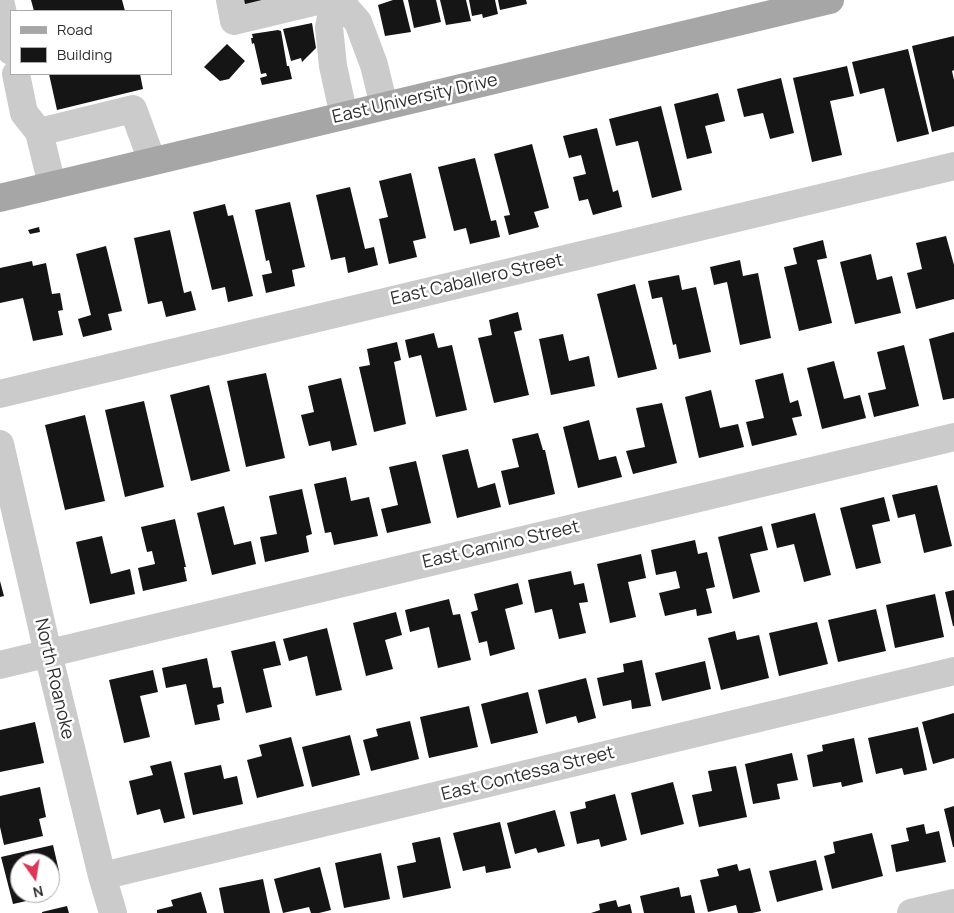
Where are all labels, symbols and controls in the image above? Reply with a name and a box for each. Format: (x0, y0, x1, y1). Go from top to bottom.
legend (10, 10, 172, 75)
text: Road (57, 19, 93, 40)
text: Building (57, 44, 112, 65)
street label: East University Drive (330, 69, 500, 129)
street label: East Caballero Street (389, 250, 565, 310)
street label: East Camino Street (420, 516, 582, 574)
street label: North Roanoke (30, 616, 78, 742)
street label: East Contessa Street (439, 742, 617, 806)
north arrow (10, 853, 60, 903)
text: N (31, 882, 45, 903)

